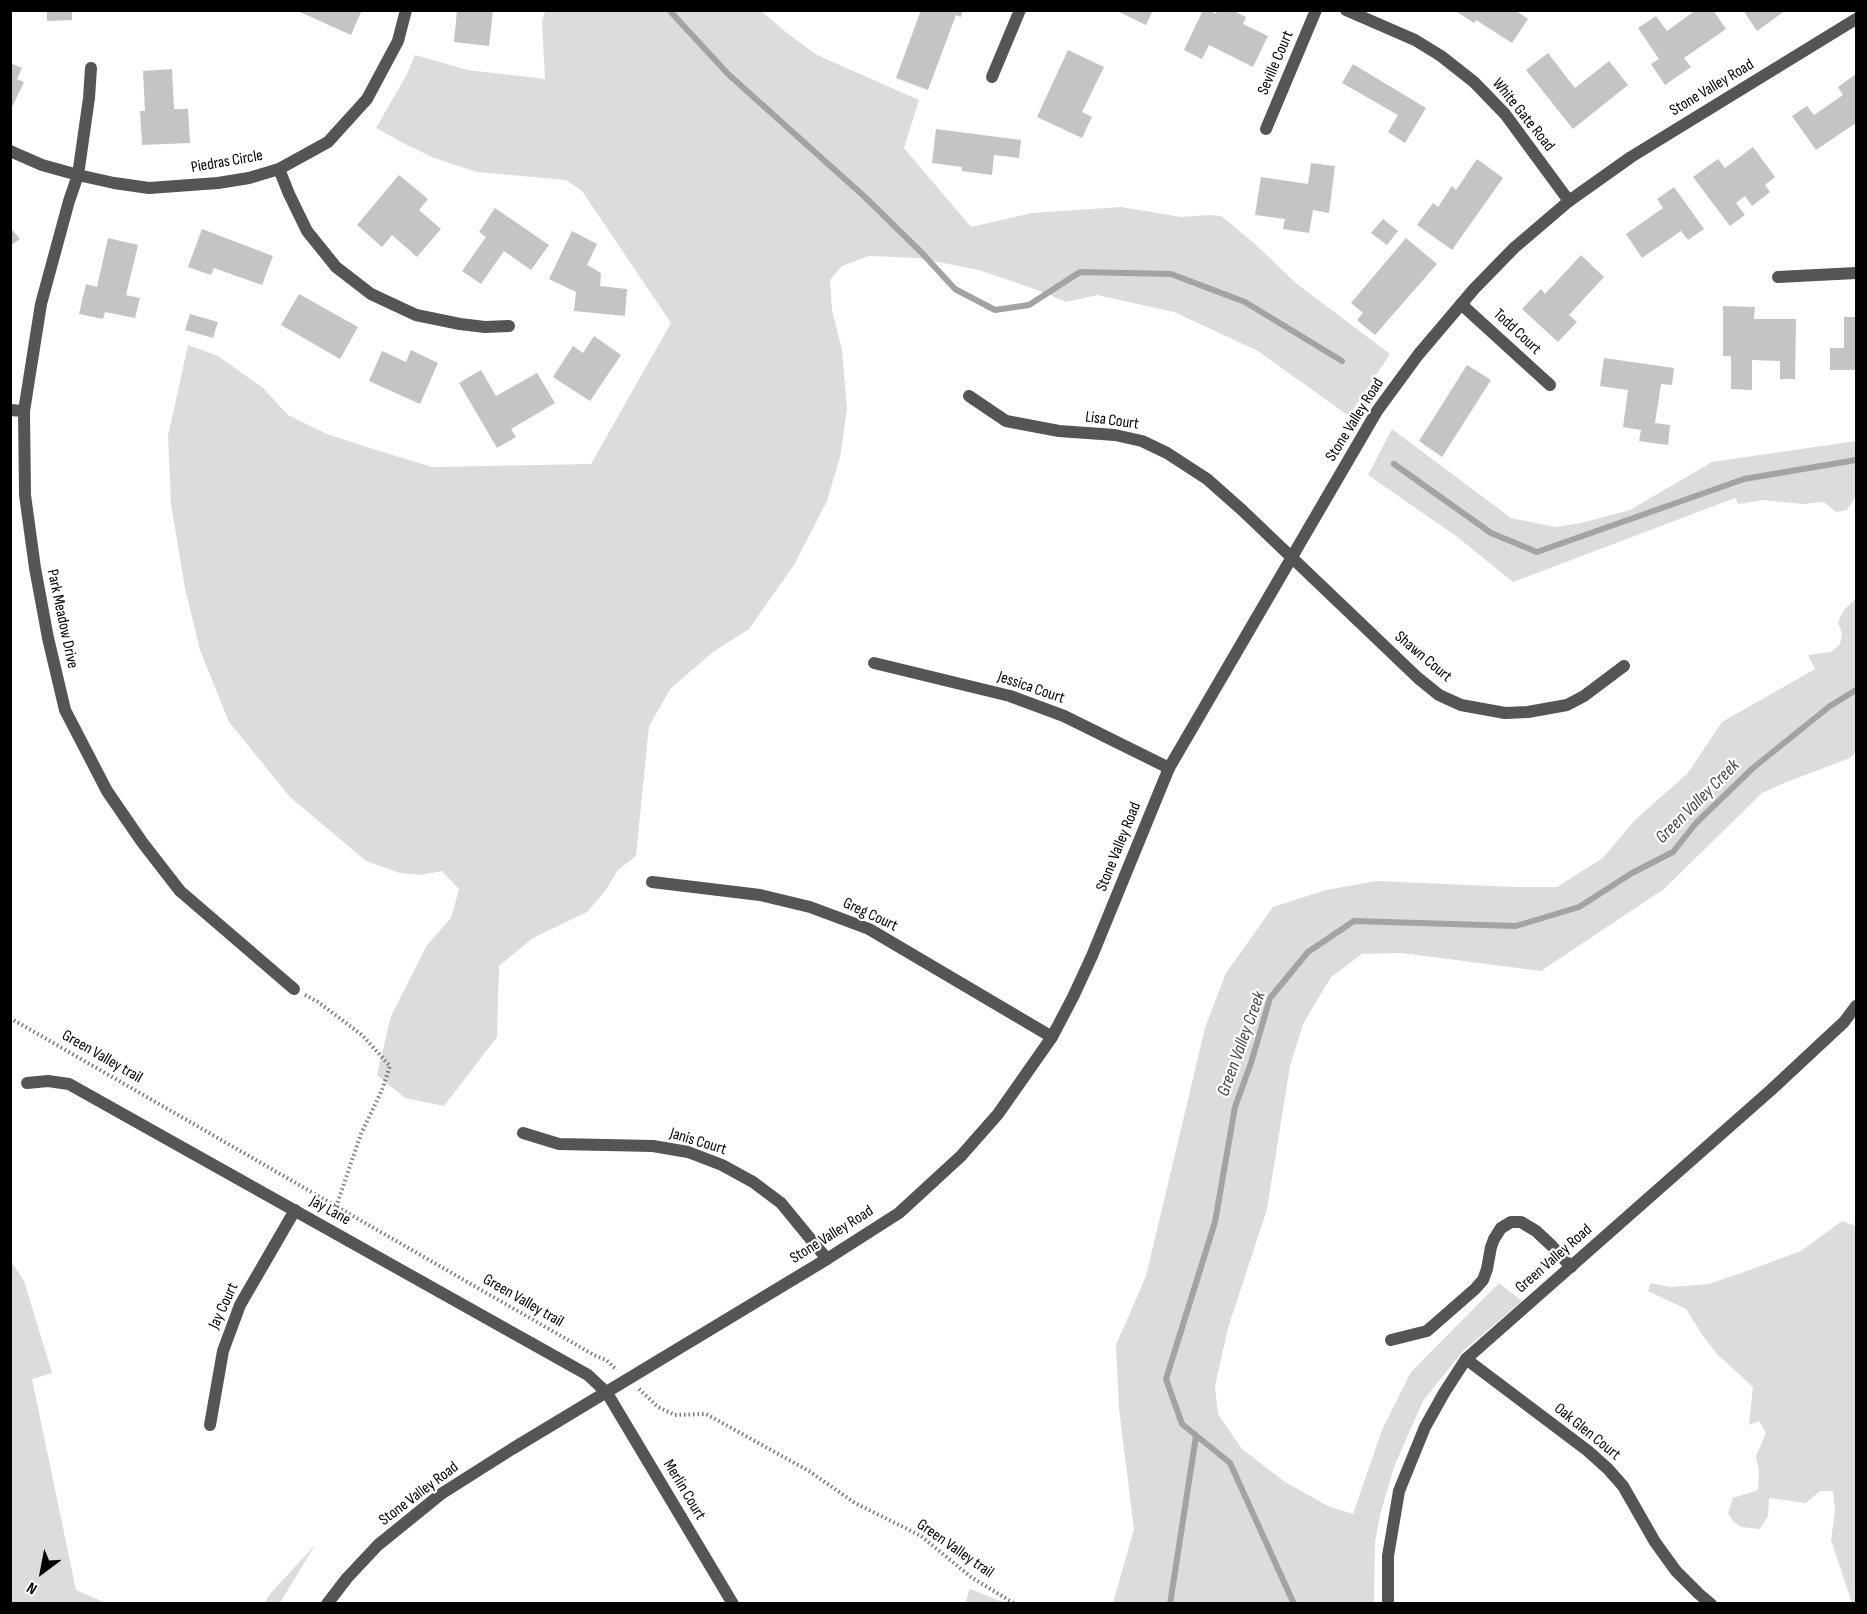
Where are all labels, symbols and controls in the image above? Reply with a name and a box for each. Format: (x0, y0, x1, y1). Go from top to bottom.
street label: Seville Court (1254, 28, 1298, 98)
street label: Stone Valley Road (1667, 55, 1757, 121)
street label: White Gate Road (1488, 75, 1558, 155)
street label: Piedras Circle (190, 146, 264, 178)
street label: Todd Court (1489, 305, 1545, 359)
street label: Stone Valley Road (1322, 375, 1388, 465)
street label: Lisa Court (1084, 408, 1140, 434)
street label: Park Meadow Drive (42, 568, 82, 670)
street label: Shawn Court (1390, 628, 1456, 686)
street label: Jessica Court (995, 668, 1067, 708)
water label: Green Valley Creek (1652, 756, 1744, 848)
street label: Stone Valley Road (1092, 800, 1146, 894)
street label: Greg Court (840, 894, 900, 936)
water label: Green Valley Creek (1213, 989, 1271, 1099)
street label: Green Valley trail (58, 1026, 146, 1088)
street label: Janis Court (667, 1124, 729, 1160)
street label: Jay Lane (306, 1192, 354, 1230)
street label: Stone Valley Road (787, 1202, 877, 1268)
street label: Green Valley Road (1512, 1221, 1596, 1297)
street label: Green Valley trail (479, 1270, 567, 1332)
street label: Jay Court (205, 1280, 243, 1332)
street label: Oak Glen Court (1550, 1399, 1624, 1465)
street label: Merlin Court (659, 1456, 709, 1524)
street label: Stone Valley Road (375, 1458, 463, 1530)
street label: Green Valley trail (913, 1515, 997, 1583)
north arrow (12, 1542, 72, 1602)
text: N (24, 1577, 41, 1598)

